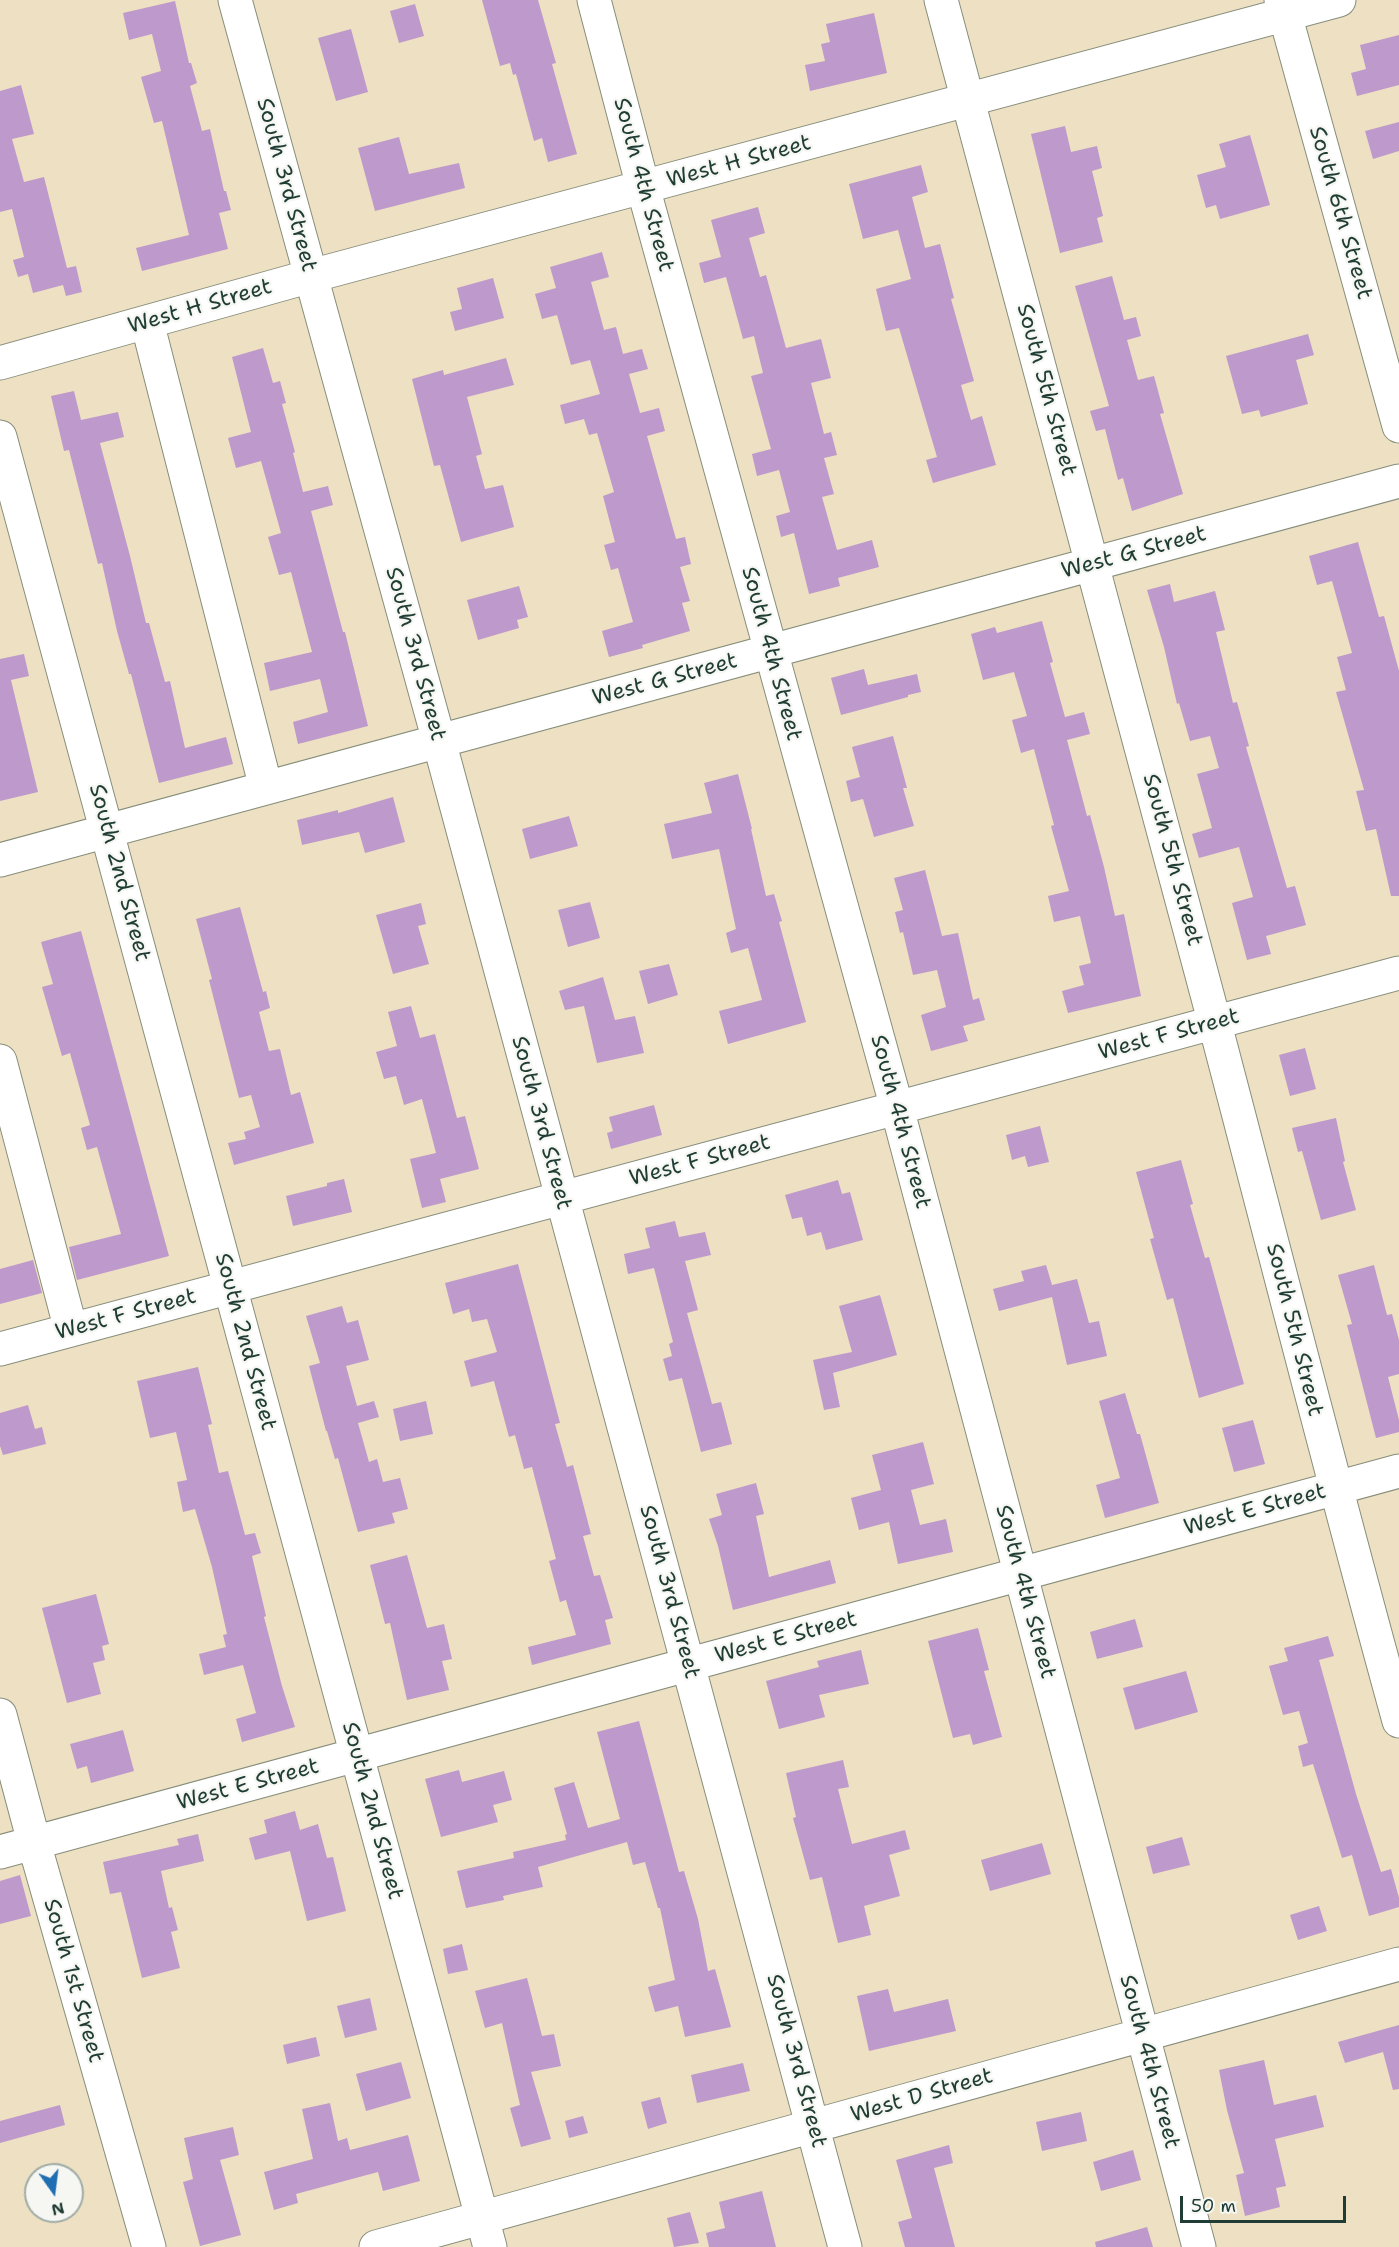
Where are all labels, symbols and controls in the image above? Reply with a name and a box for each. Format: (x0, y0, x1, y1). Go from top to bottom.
street label: South 3rd Street (250, 95, 322, 275)
street label: South 4th Street (607, 95, 679, 275)
street label: South 6th Street (1303, 124, 1377, 302)
street label: West H Street (664, 130, 814, 194)
street label: West H Street (125, 274, 275, 340)
street label: South 5th Street (1010, 301, 1082, 479)
street label: West G Street (1059, 521, 1209, 585)
street label: South 3rd Street (379, 564, 451, 744)
street label: South 4th Street (735, 564, 807, 744)
street label: West G Street (590, 648, 740, 712)
street label: South 5th Street (1136, 771, 1208, 949)
street label: South 2nd Street (83, 781, 155, 965)
street label: West F Street (1096, 1004, 1242, 1066)
street label: South 4th Street (864, 1032, 936, 1212)
street label: South 3rd Street (505, 1033, 577, 1213)
street label: West F Street (627, 1130, 773, 1192)
street label: South 5th Street (1260, 1241, 1328, 1419)
street label: South 2nd Street (209, 1250, 281, 1434)
street label: West F Street (53, 1284, 199, 1346)
street label: West E Street (1181, 1478, 1329, 1542)
street label: South 3rd Street (633, 1502, 705, 1682)
street label: South 4th Street (989, 1502, 1061, 1682)
street label: West E Street (712, 1606, 860, 1670)
street label: South 2nd Street (336, 1719, 408, 1903)
street label: West E Street (174, 1753, 322, 1817)
street label: South 1st Street (37, 1896, 109, 2066)
street label: South 3rd Street (760, 1971, 832, 2151)
street label: South 4th Street (1113, 1972, 1185, 2152)
street label: West D Street (848, 2063, 996, 2129)
north arrow (24, 2163, 84, 2223)
scale bar (1183, 2184, 1350, 2222)
text: 50 m (1191, 2194, 1236, 2218)
text: N (49, 2197, 67, 2221)

